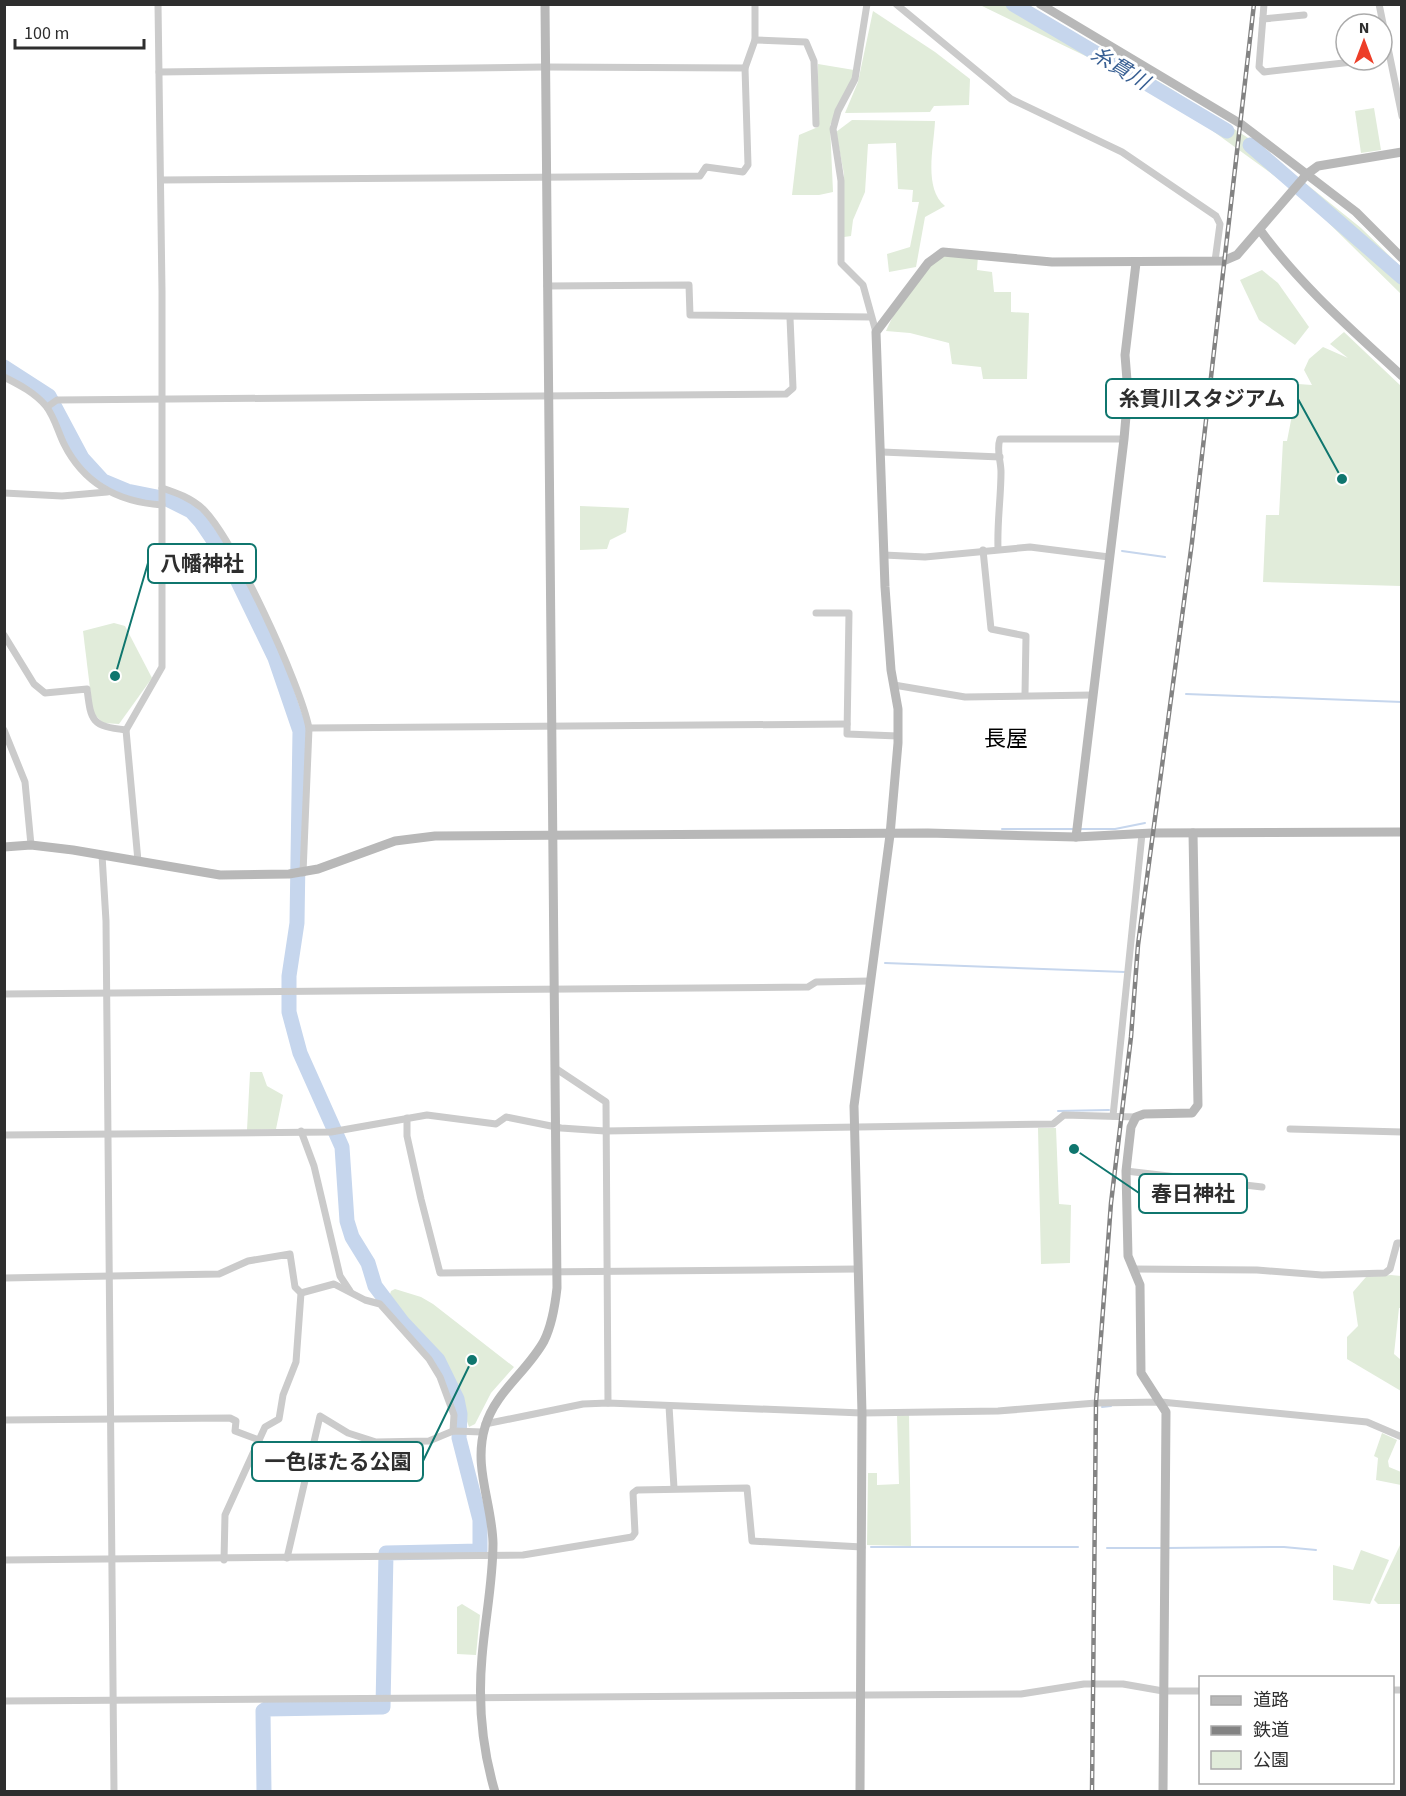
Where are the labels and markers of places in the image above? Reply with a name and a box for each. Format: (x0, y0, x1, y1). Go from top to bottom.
callout: 糸貫川スタジアム (1106, 379, 1298, 418)
callout: 八幡神社 (148, 544, 256, 583)
callout: 春日神社 (1139, 1174, 1247, 1213)
callout: 一色ほたる公園 (252, 1442, 423, 1481)

